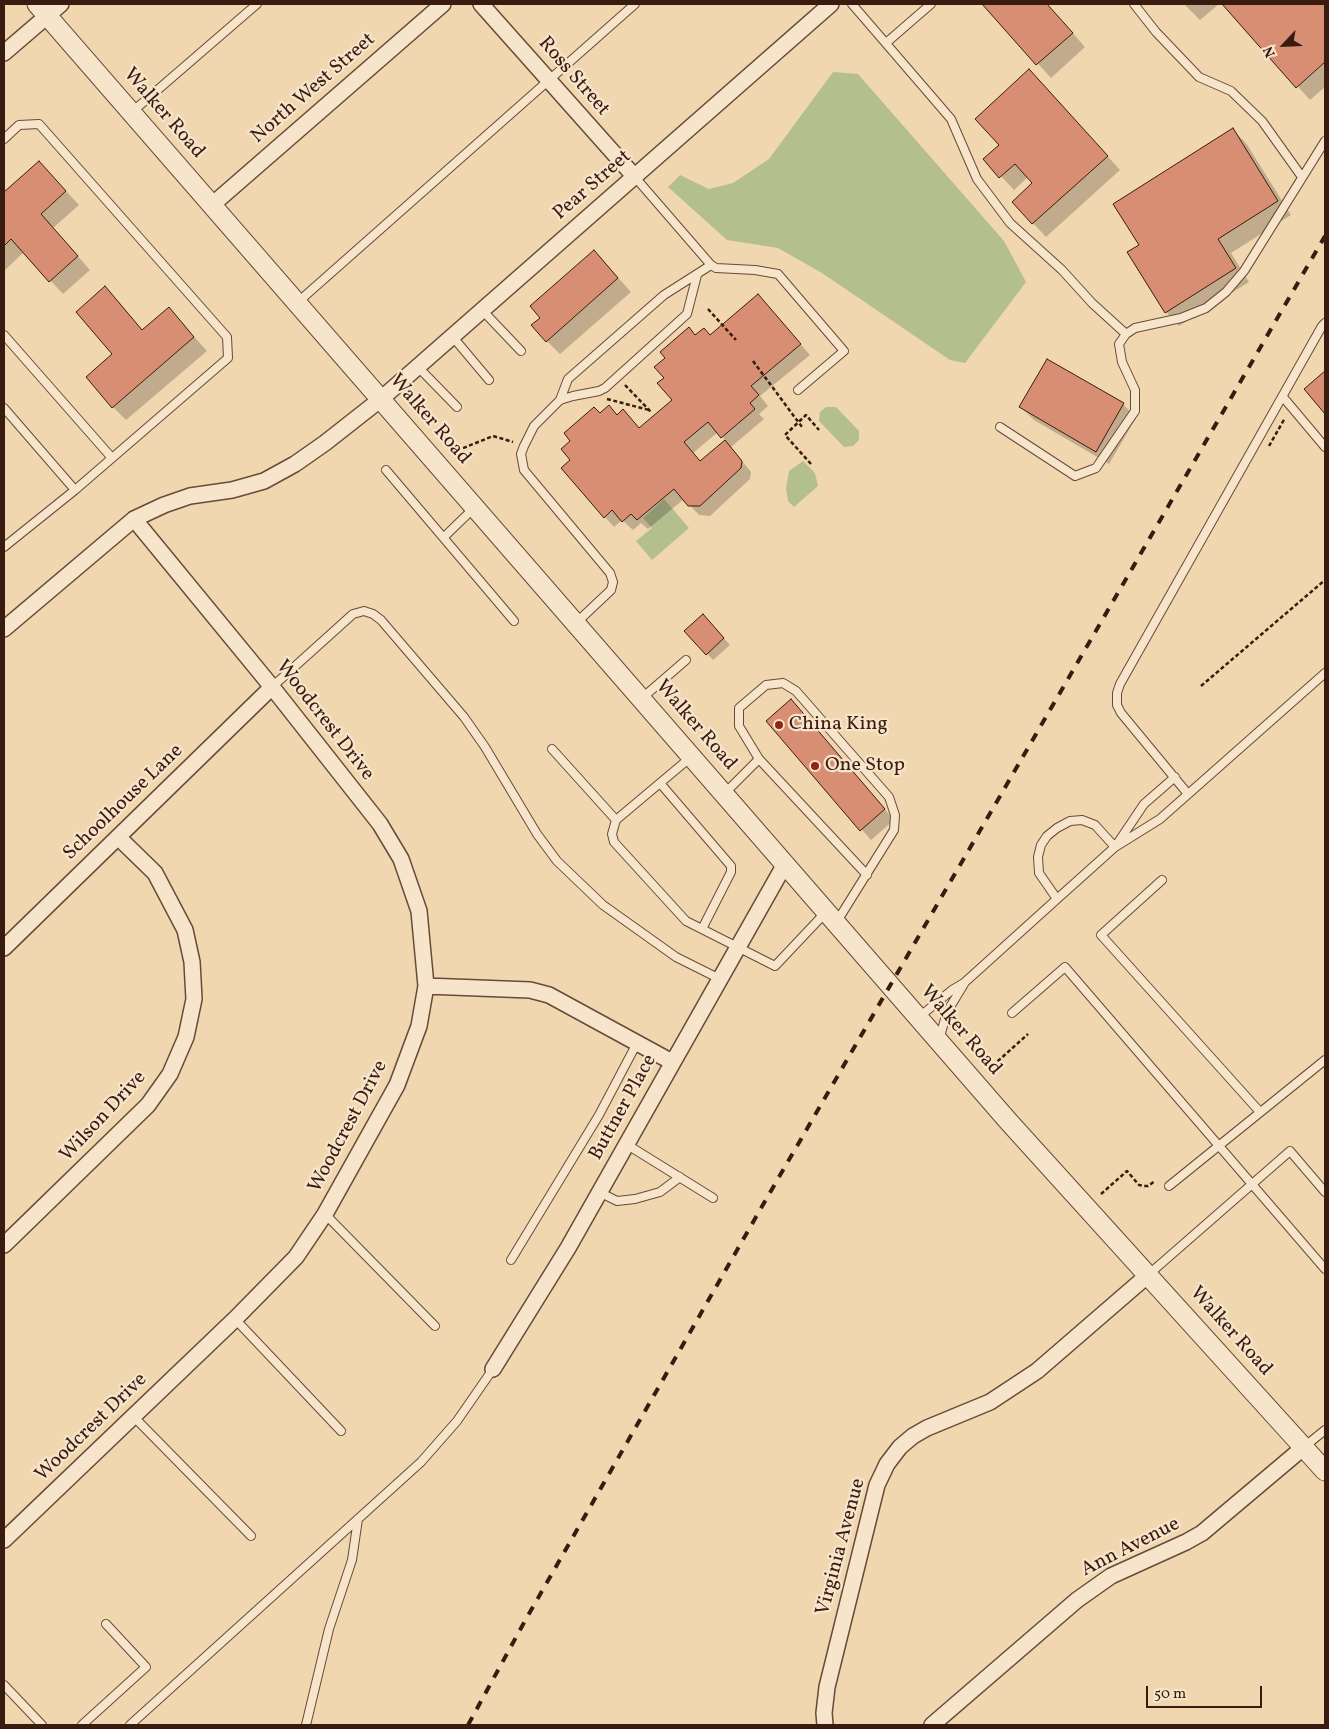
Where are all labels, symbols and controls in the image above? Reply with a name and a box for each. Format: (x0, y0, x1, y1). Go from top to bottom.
north arrow (1259, 20, 1309, 70)
street label: North West Street (247, 29, 381, 149)
street label: Ross Street (532, 32, 614, 122)
text: N (1259, 43, 1281, 60)
street label: Walker Road (117, 64, 209, 164)
street label: Pear Street (549, 146, 637, 226)
street label: Walker Road (383, 370, 475, 470)
street label: Woodcrest Drive (270, 656, 378, 786)
street label: Walker Road (649, 676, 741, 776)
place label: China King (789, 713, 888, 737)
marker: China King (773, 719, 785, 731)
street label: Schoolhouse Lane (59, 740, 189, 866)
place label: One Stop (825, 754, 905, 778)
marker: One Stop (809, 760, 821, 772)
street label: Walker Road (914, 981, 1006, 1081)
street label: Buttner Place (585, 1051, 663, 1165)
street label: Woodcrest Drive (304, 1057, 394, 1197)
street label: Wilson Drive (56, 1067, 152, 1167)
street label: Walker Road (1184, 1282, 1276, 1382)
street label: Woodcrest Drive (31, 1369, 153, 1487)
street label: Virginia Avenue (812, 1476, 872, 1618)
street label: Ann Avenue (1078, 1513, 1184, 1583)
scale bar (1149, 1676, 1265, 1708)
text: 50 m (1154, 1684, 1186, 1705)

